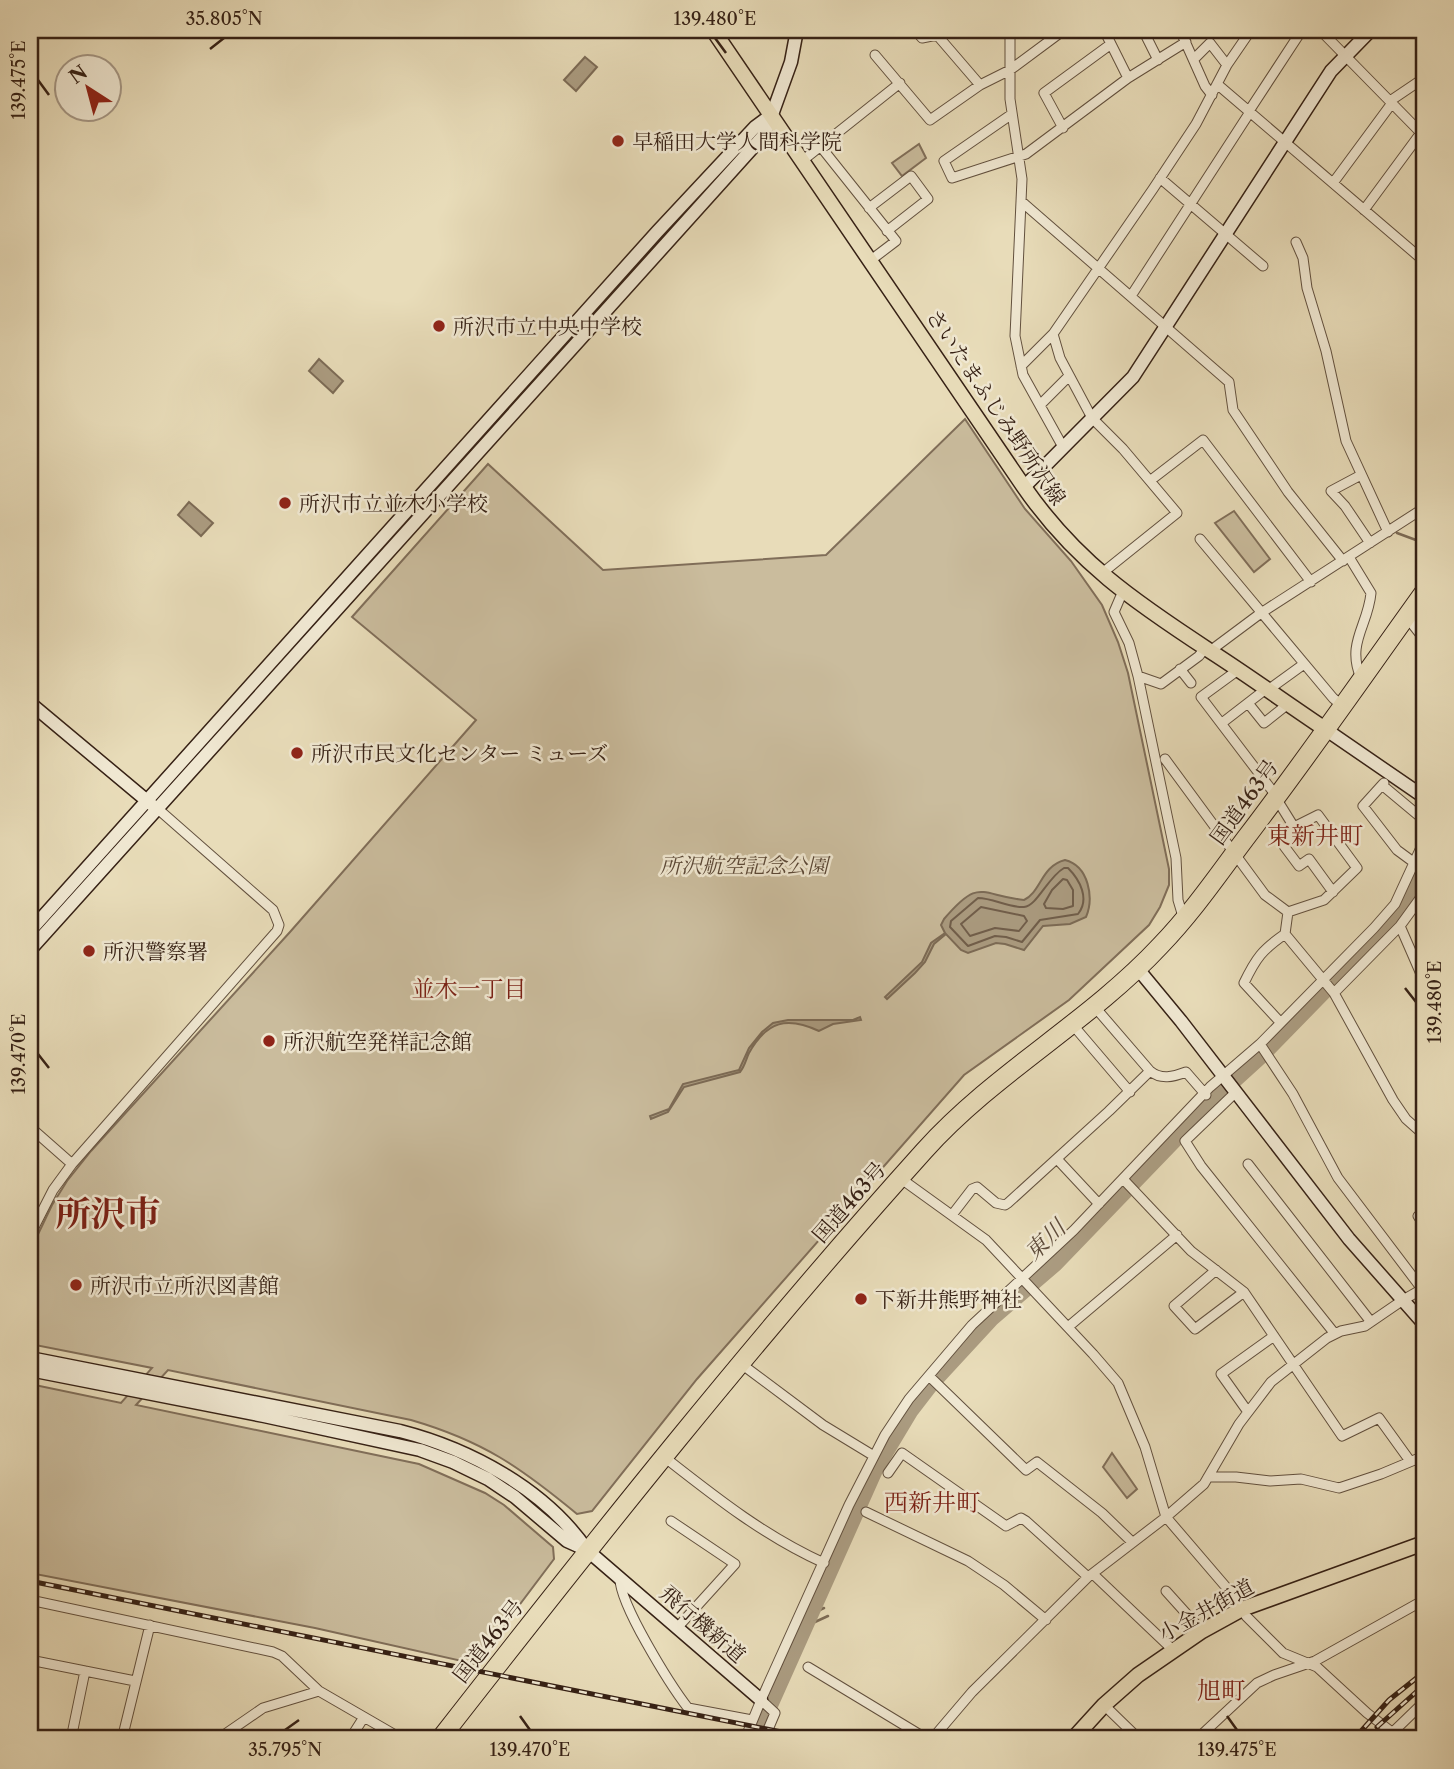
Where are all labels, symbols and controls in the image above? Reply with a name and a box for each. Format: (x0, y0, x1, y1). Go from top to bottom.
text: 35.805°N (185, 8, 263, 30)
text: 139.480°E (674, 8, 756, 30)
text: 139.475°E (8, 40, 30, 120)
north arrow (52, 52, 122, 122)
text: N (65, 60, 92, 89)
place label: 早稲田大学人間科学院 (632, 129, 842, 154)
marker: 早稲田大学人間科学院 (610, 133, 626, 149)
street label: さいたまふじみ野所沢線 (921, 304, 1071, 510)
place label: 所沢市立中央中学校 (453, 314, 642, 339)
marker: 所沢市立中央中学校 (431, 318, 447, 334)
place label: 所沢市立並木小学校 (299, 491, 488, 516)
marker: 所沢市立並木小学校 (277, 495, 293, 511)
place label: 所沢市民文化センター ミューズ (311, 741, 608, 766)
marker: 所沢市民文化センター ミューズ (289, 745, 305, 761)
street label: 国道463号 (1205, 755, 1283, 849)
district label: 東新井町 (1267, 821, 1363, 850)
park label: 所沢航空記念公園 (660, 853, 831, 878)
place label: 所沢警察署 (103, 939, 208, 964)
marker: 所沢警察署 (81, 943, 97, 959)
text: 139.480°E (1424, 961, 1446, 1043)
district label: 並木一丁目 (412, 975, 527, 1003)
text: 139.470°E (8, 1013, 30, 1095)
place label: 所沢航空発祥記念館 (283, 1029, 472, 1054)
marker: 所沢航空発祥記念館 (261, 1033, 277, 1049)
street label: 国道463号 (807, 1156, 891, 1248)
district label: 所沢市 (55, 1192, 161, 1235)
water label: 東川 (1019, 1212, 1073, 1266)
place label: 所沢市立所沢図書館 (90, 1273, 279, 1298)
marker: 所沢市立所沢図書館 (68, 1277, 84, 1293)
place label: 下新井熊野神社 (875, 1287, 1022, 1312)
marker: 下新井熊野神社 (853, 1291, 869, 1307)
district label: 西新井町 (884, 1488, 980, 1517)
street label: 小金井街道 (1154, 1574, 1258, 1646)
street label: 飛行機新道 (655, 1580, 751, 1668)
street label: 国道463号 (448, 1594, 528, 1688)
district label: 旭町 (1197, 1676, 1245, 1705)
text: 35.795°N (248, 1739, 322, 1761)
text: 139.470°E (489, 1739, 571, 1761)
text: 139.475°E (1197, 1739, 1277, 1761)

